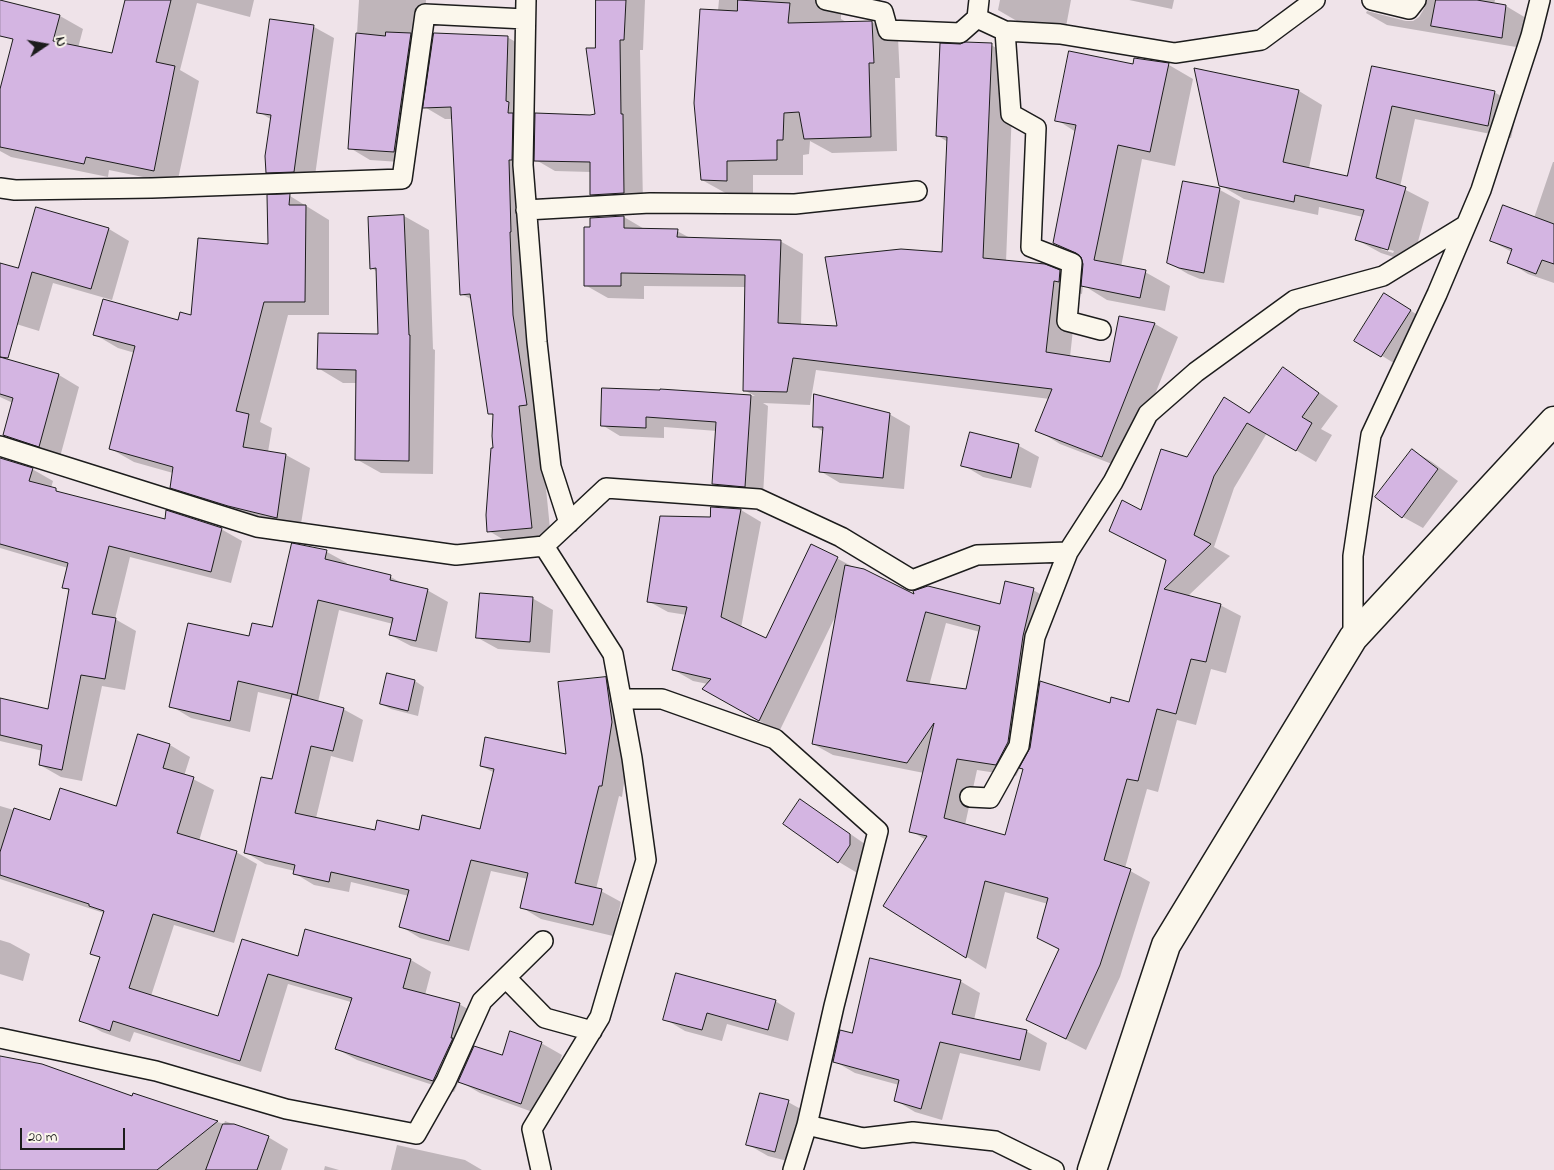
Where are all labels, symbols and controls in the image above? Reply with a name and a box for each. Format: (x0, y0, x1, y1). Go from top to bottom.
north arrow (20, 20, 70, 70)
text: N (49, 35, 71, 49)
scale bar (22, 1118, 128, 1150)
text: 20 m (28, 1126, 57, 1148)

